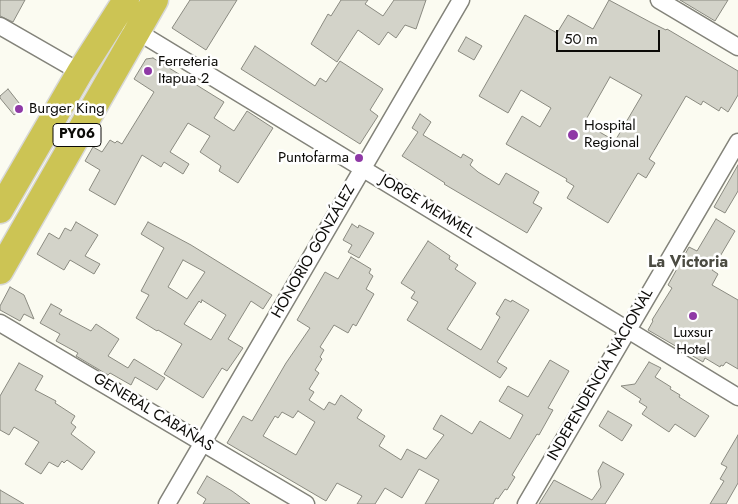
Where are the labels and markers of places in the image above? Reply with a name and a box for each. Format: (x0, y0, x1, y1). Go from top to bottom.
place label: Ferreteria Itapua 2 (158, 53, 218, 88)
marker: Ferreteria Itapua 2 (142, 65, 154, 77)
place label: Burger King (29, 100, 105, 118)
marker: Burger King (13, 103, 25, 115)
place label: Hospital Regional (584, 117, 639, 152)
marker: Hospital Regional (566, 128, 580, 142)
place label: Puntofarma (278, 149, 349, 167)
marker: Puntofarma (353, 152, 365, 164)
marker: Luxsur Hotel (687, 310, 699, 322)
place label: Luxsur Hotel (673, 324, 713, 359)

